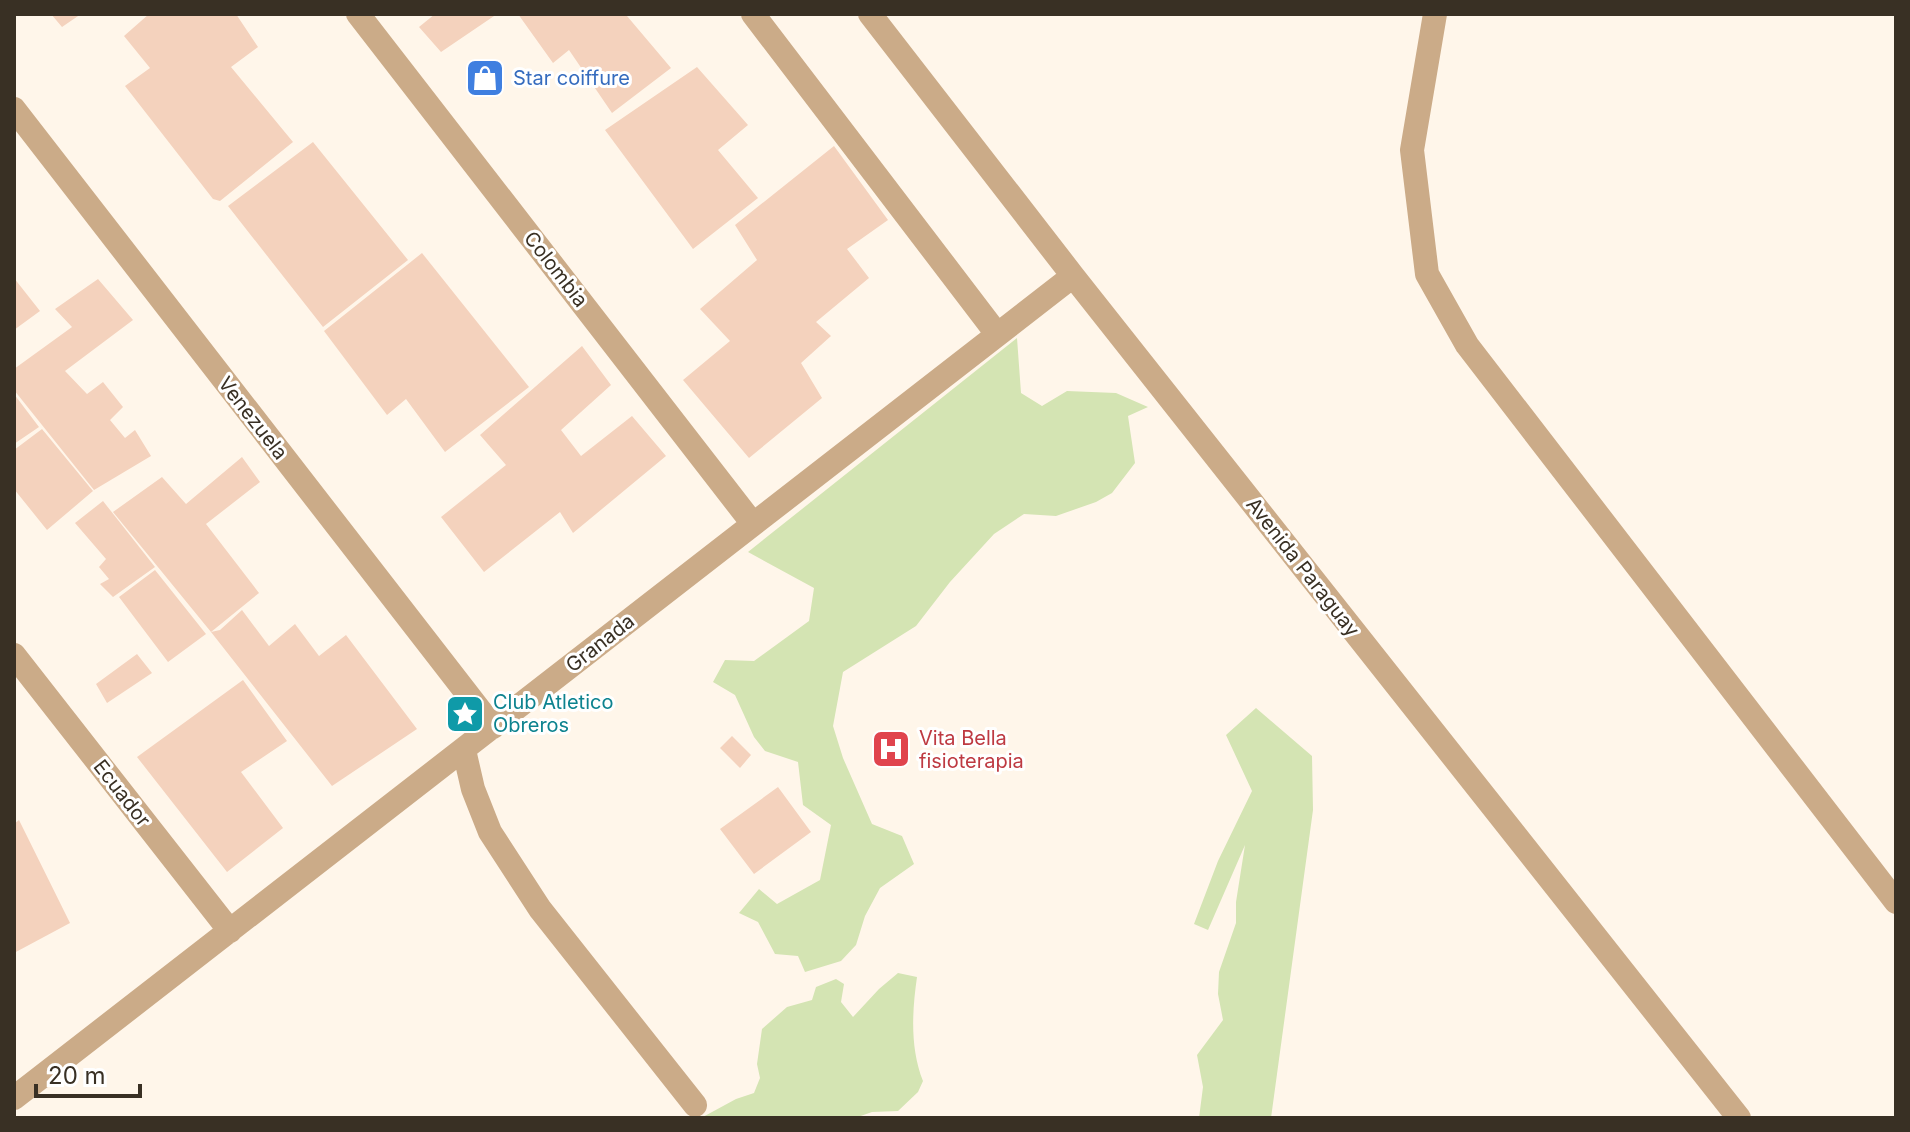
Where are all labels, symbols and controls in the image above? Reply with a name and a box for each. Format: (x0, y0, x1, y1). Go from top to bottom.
shop icon: Star coiffure (464, 57, 506, 99)
place label: Star coiffure (513, 66, 630, 90)
street label: Colombia (519, 226, 593, 312)
street label: Venezuela (213, 372, 293, 464)
street label: Avenida Paraguay (1241, 493, 1365, 641)
street label: Granada (561, 609, 639, 677)
place label: Club Atletico Obreros (493, 690, 613, 737)
place icon: Club Atletico Obreros (444, 693, 486, 735)
place label: Vita Bella fisioterapia (919, 726, 1024, 773)
hospital icon: Vita Bella fisioterapia (870, 728, 912, 770)
street label: Ecuador (88, 755, 156, 832)
scale bar (36, 1048, 140, 1098)
text: 20 m (48, 1061, 106, 1090)

